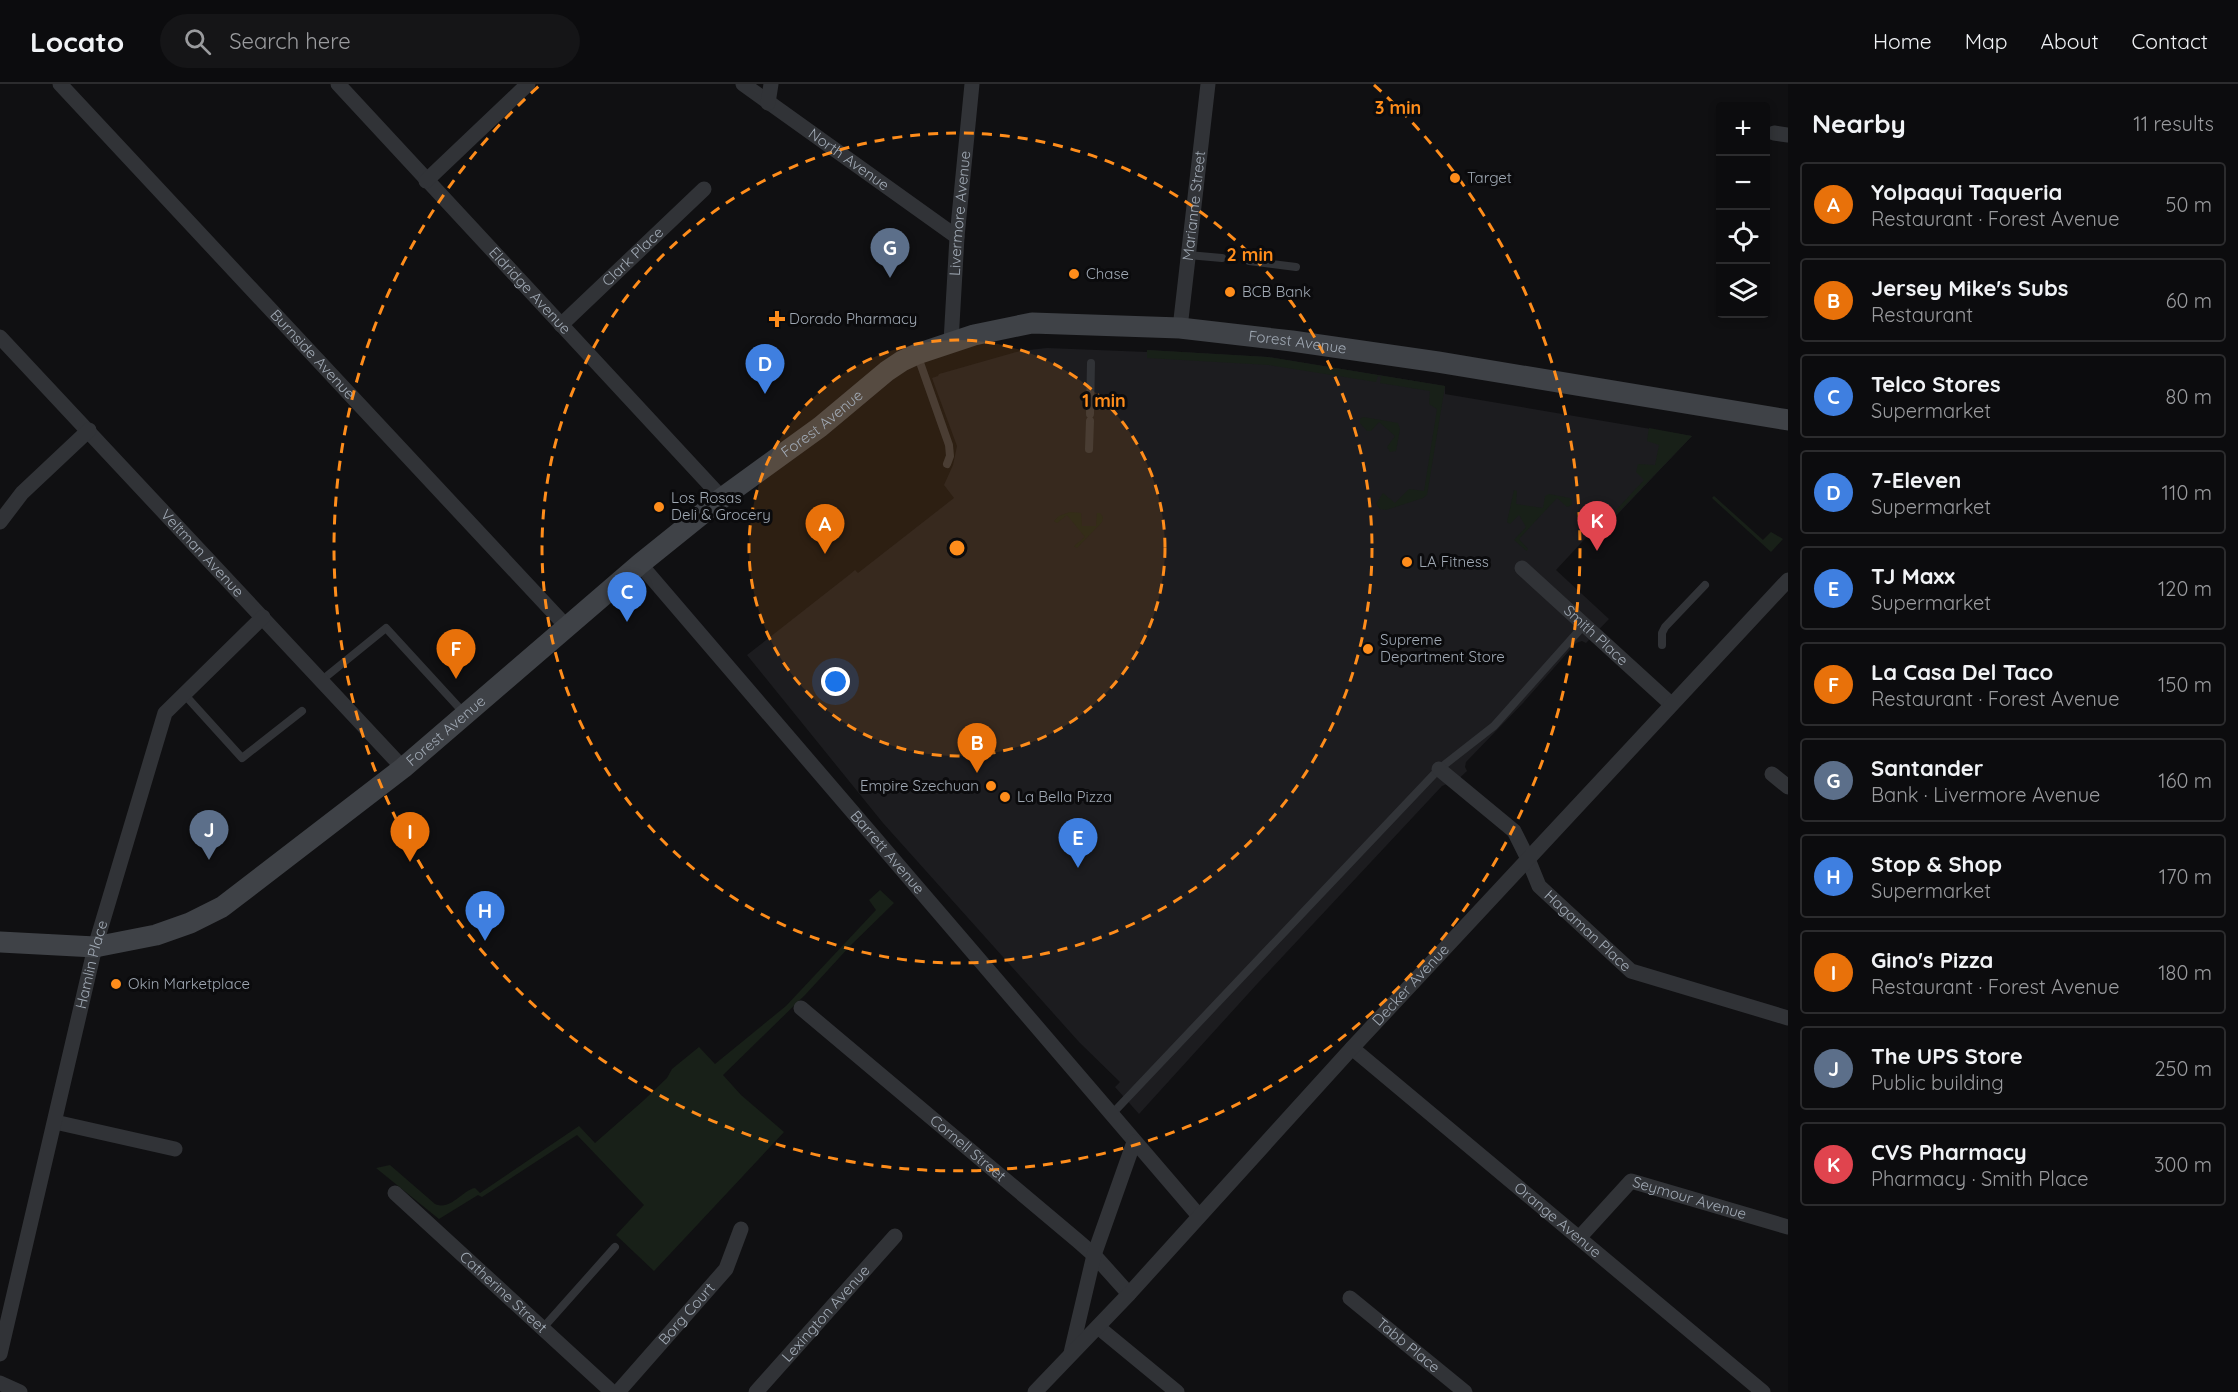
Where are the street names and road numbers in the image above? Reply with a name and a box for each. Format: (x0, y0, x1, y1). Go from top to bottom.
street label: North Avenue (805, 124, 893, 195)
street label: Livermore Avenue (945, 150, 974, 276)
street label: Marianne Street (1178, 150, 1209, 262)
street label: Clark Place (598, 223, 667, 290)
street label: Eldridge Avenue (485, 243, 575, 338)
street label: Burnside Avenue (266, 305, 359, 403)
street label: Forest Avenue (1247, 326, 1348, 358)
street label: Forest Avenue (777, 385, 867, 461)
street label: Veltman Avenue (157, 505, 248, 601)
street label: Smith Place (1560, 601, 1632, 669)
street label: Forest Avenue (402, 691, 489, 770)
street label: Barrett Avenue (847, 806, 929, 898)
street label: Hagaman Place (1541, 886, 1635, 975)
street label: Hamlin Place (71, 918, 111, 1011)
street label: Decker Avenue (1368, 940, 1453, 1029)
street label: Cornell Street (926, 1110, 1010, 1185)
street label: Seymour Avenue (1630, 1172, 1749, 1223)
street label: Orange Avenue (1510, 1178, 1605, 1262)
street label: Catherine Street (456, 1247, 551, 1337)
street label: Lexington Avenue (777, 1261, 874, 1366)
street label: Borg Court (654, 1279, 719, 1348)
street label: Tabb Place (1373, 1313, 1444, 1377)

